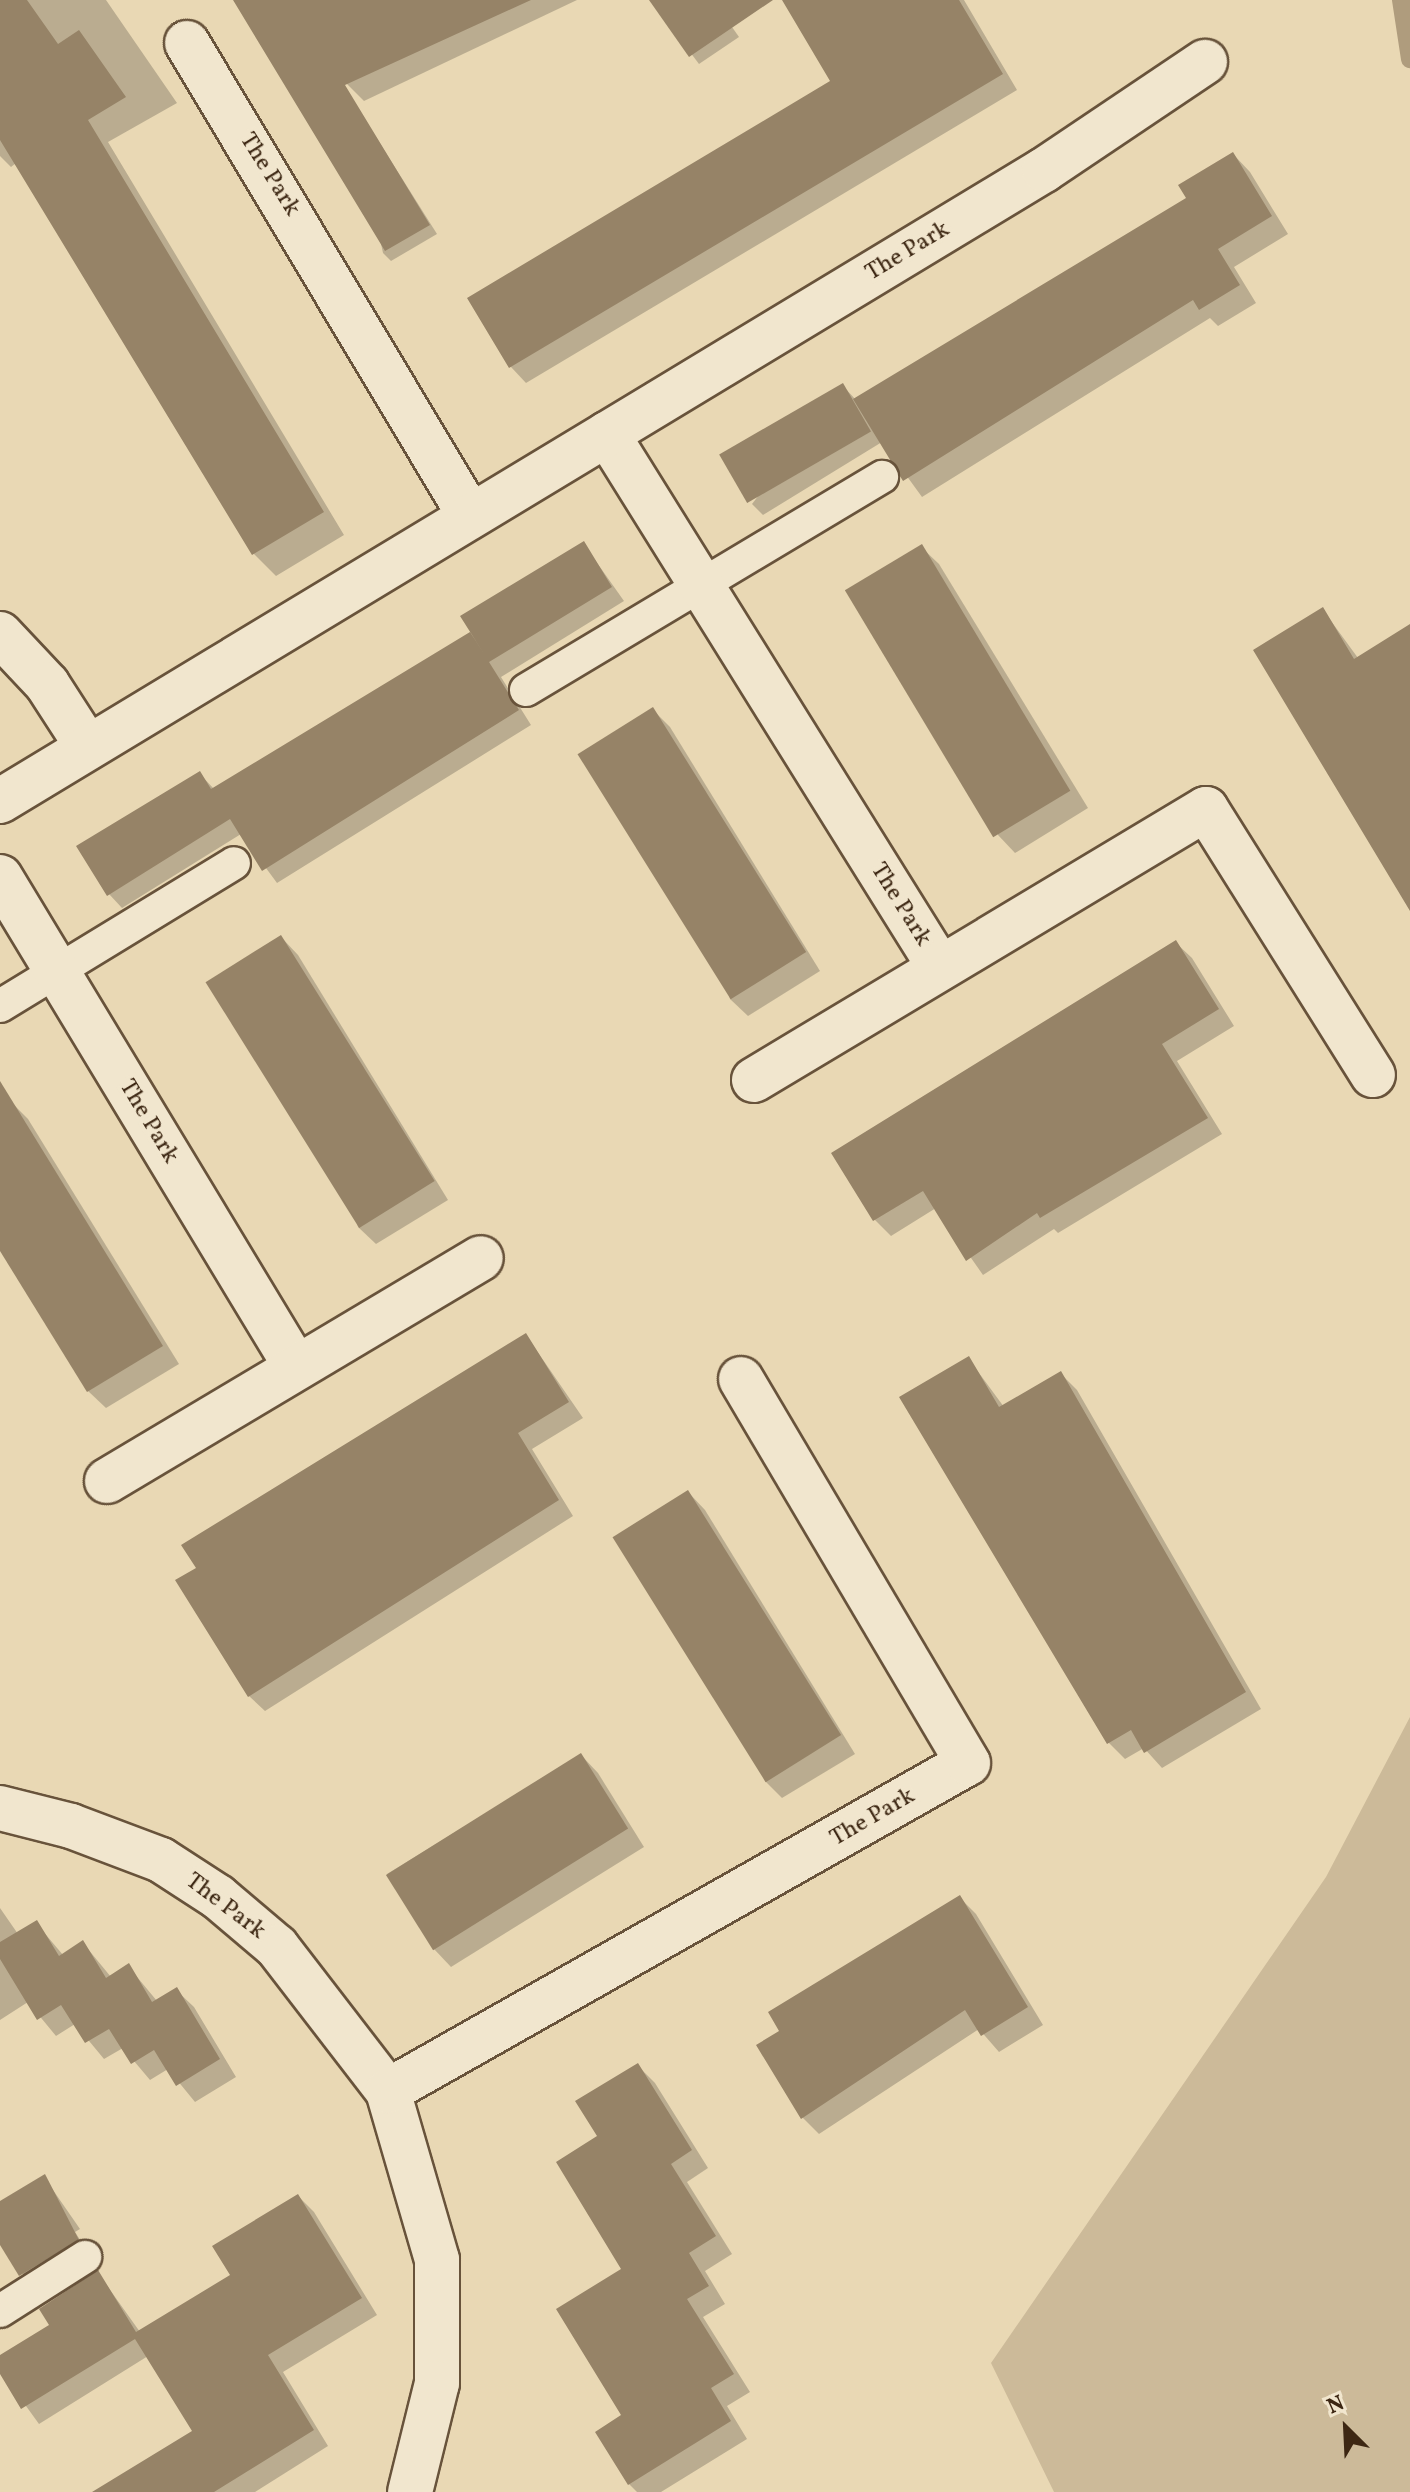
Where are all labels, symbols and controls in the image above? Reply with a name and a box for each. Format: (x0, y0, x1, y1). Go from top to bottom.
street label: The Park (232, 128, 306, 222)
street label: The Park (861, 216, 955, 288)
street label: The Park (863, 858, 937, 952)
street label: The Park (112, 1075, 184, 1169)
street label: The Park (825, 1782, 921, 1854)
street label: The Park (179, 1867, 271, 1947)
north arrow (1306, 2388, 1386, 2468)
text: N (1322, 2388, 1350, 2423)

